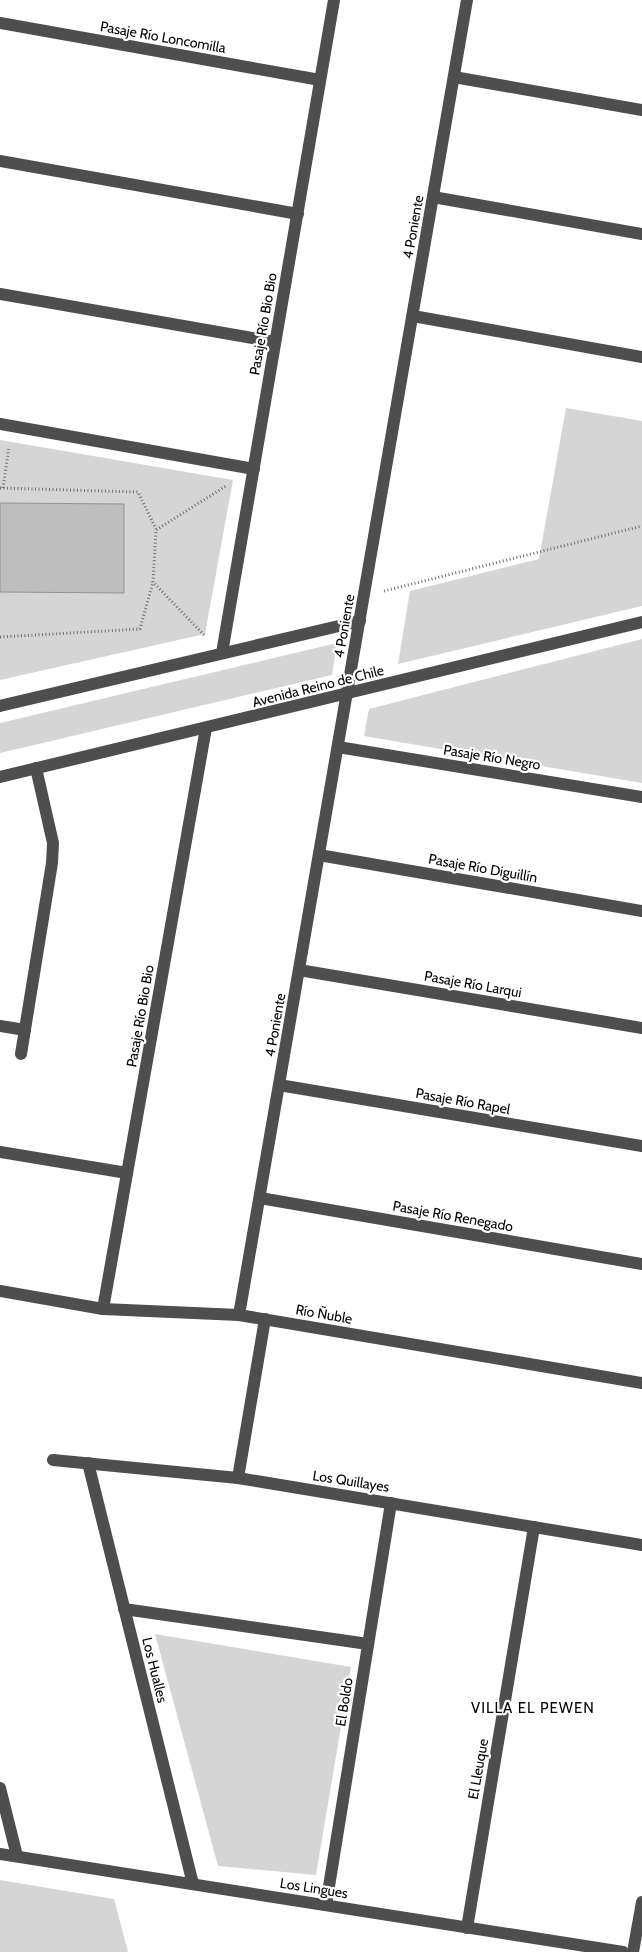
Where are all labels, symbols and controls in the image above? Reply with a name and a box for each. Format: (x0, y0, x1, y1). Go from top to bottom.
street label: Pasaje Río Loncomilla (99, 17, 228, 57)
street label: 4 Poniente (399, 194, 427, 260)
street label: Pasaje Río Bio Bio (245, 271, 281, 377)
street label: 4 Poniente (330, 593, 358, 659)
street label: Avenida Reino de Chile (250, 661, 386, 711)
street label: Pasaje Río Negro (442, 740, 542, 774)
street label: Pasaje Río Diguillín (427, 850, 539, 886)
street label: Pasaje Río Bio Bio (122, 963, 158, 1069)
street label: Pasaje Río Larqui (423, 967, 523, 1001)
street label: 4 Poniente (261, 992, 289, 1058)
street label: Pasaje Río Rapel (414, 1084, 512, 1118)
street label: Pasaje Río Renegado (391, 1197, 515, 1236)
street label: Río Ñuble (294, 1300, 354, 1328)
street label: Los Quillayes (311, 1466, 391, 1496)
street label: Los Hualles (138, 1635, 172, 1705)
street label: El Boldo (331, 1676, 357, 1728)
district label: VILLA EL PEWEN (471, 1699, 595, 1717)
street label: El Lleuque (464, 1737, 492, 1801)
street label: Los Lingues (279, 1874, 349, 1902)

